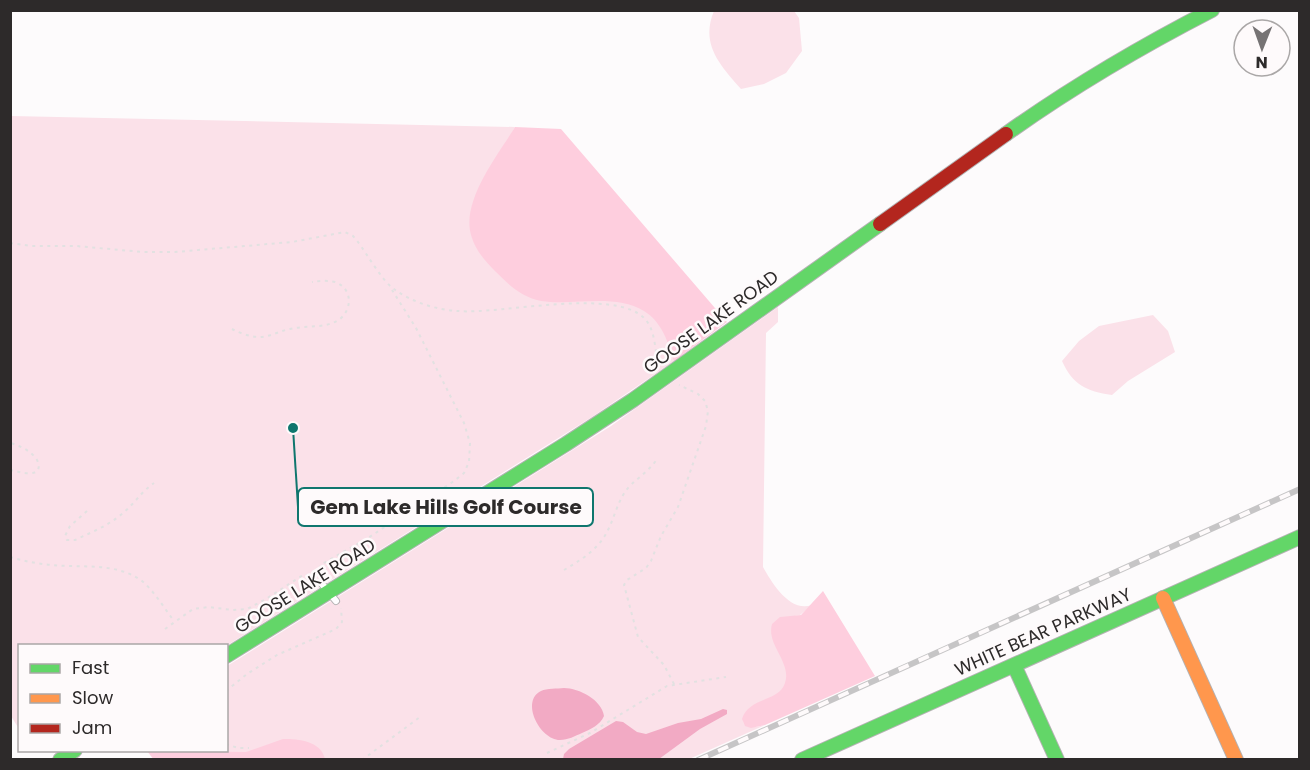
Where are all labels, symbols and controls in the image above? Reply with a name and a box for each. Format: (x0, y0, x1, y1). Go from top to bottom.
north arrow (1232, 18, 1292, 78)
text: N (1256, 51, 1268, 74)
street label: GOOSE LAKE ROAD (638, 264, 783, 379)
callout: Gem Lake Hills Golf Course (298, 488, 593, 526)
text: Gem Lake Hills Golf Course (310, 493, 582, 521)
street label: GOOSE LAKE ROAD (230, 532, 380, 639)
street label: WHITE BEAR PARKWAY (951, 581, 1136, 682)
legend (18, 644, 228, 752)
text: Fast (72, 655, 109, 680)
text: Slow (72, 685, 114, 710)
text: Jam (72, 715, 112, 740)

